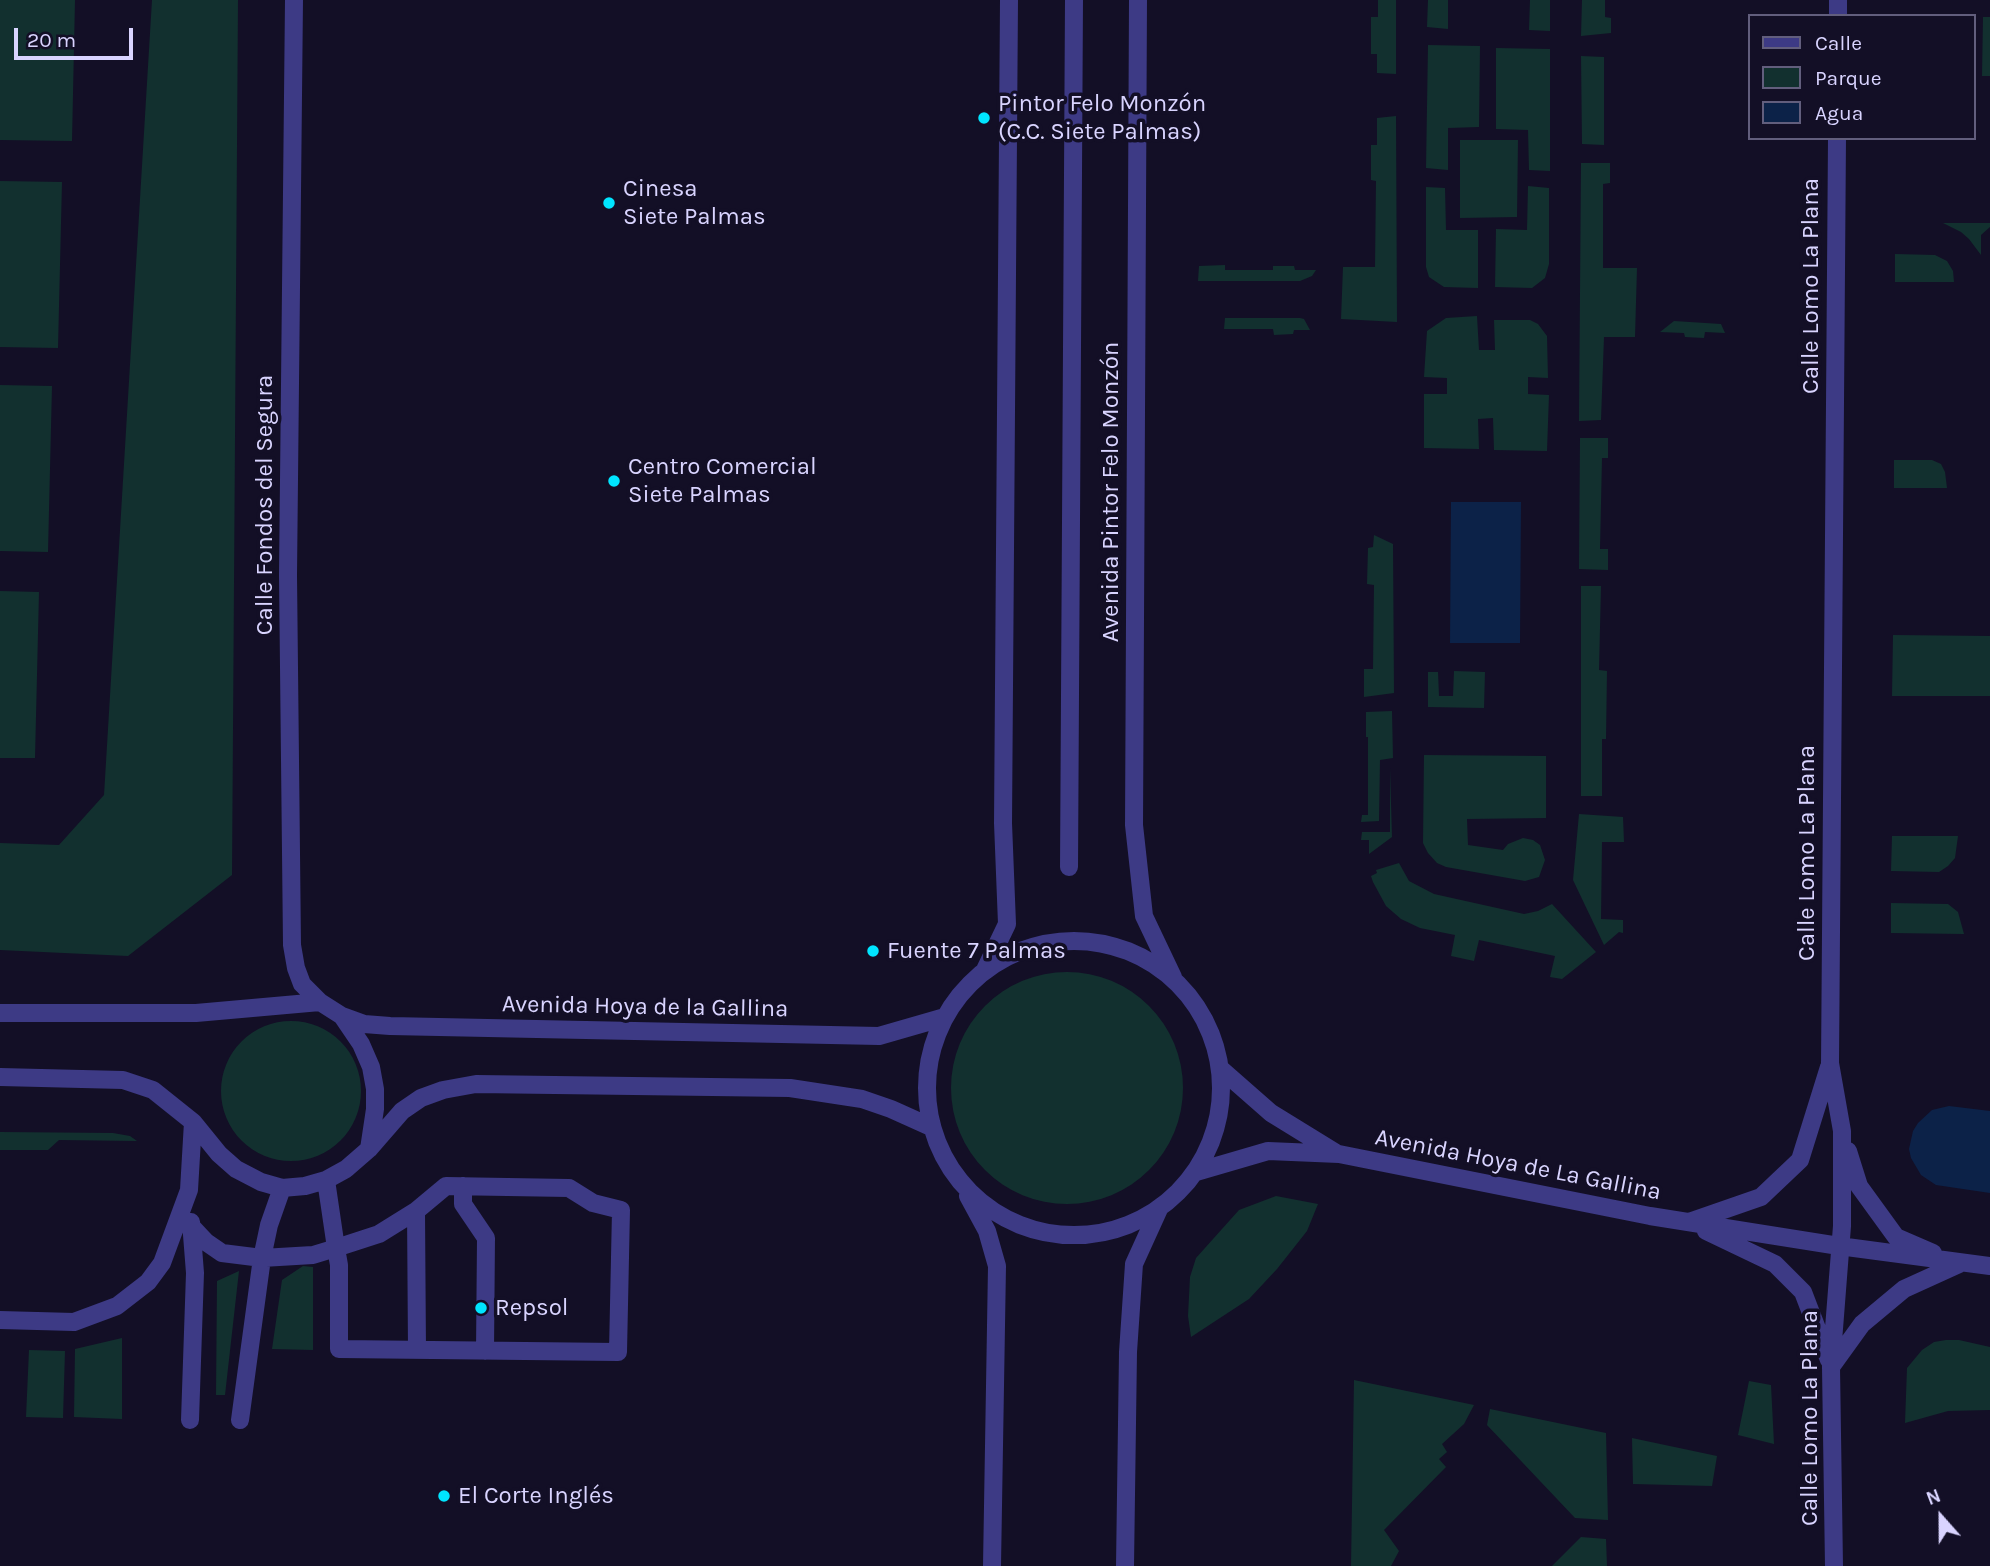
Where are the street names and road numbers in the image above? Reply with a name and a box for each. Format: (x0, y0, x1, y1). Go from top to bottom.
street label: Calle Lomo La Plana (1797, 178, 1825, 394)
street label: Avenida Pintor Felo Monzón (1097, 342, 1125, 642)
street label: Calle Fondos del Segura (251, 375, 279, 635)
street label: Calle Lomo La Plana (1793, 745, 1821, 961)
street label: Avenida Hoya de la Gallina (502, 990, 788, 1024)
street label: Avenida Hoya de La Gallina (1372, 1123, 1664, 1207)
street label: Calle Lomo La Plana (1796, 1310, 1824, 1526)

